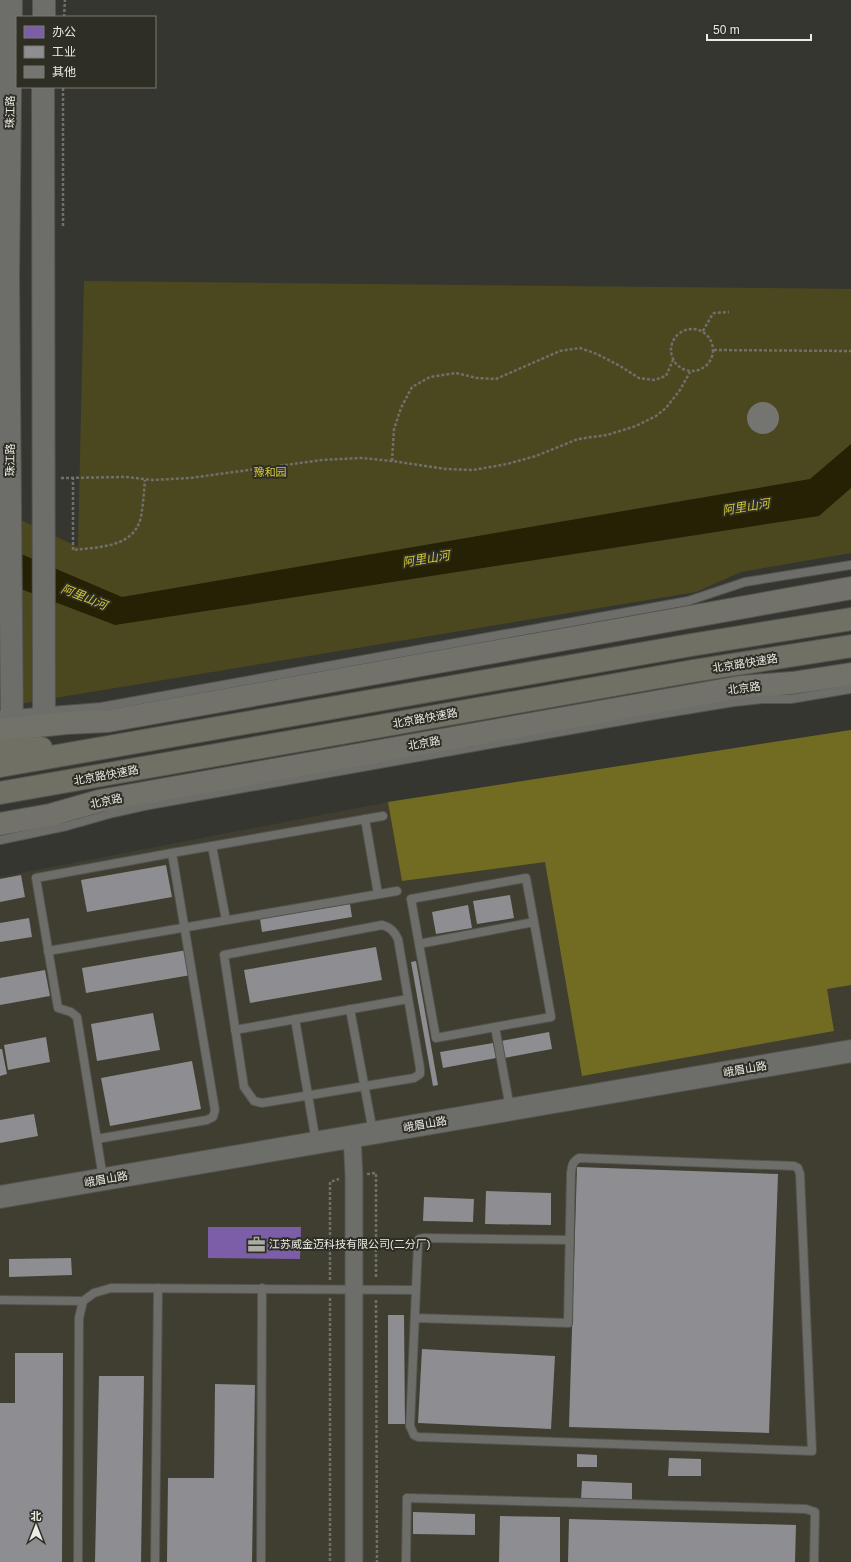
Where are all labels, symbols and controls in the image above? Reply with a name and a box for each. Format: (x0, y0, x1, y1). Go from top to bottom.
legend (16, 16, 156, 88)
scale bar (707, 16, 811, 42)
text: 50 m (713, 23, 740, 37)
text: 办公 (52, 25, 76, 39)
text: 工业 (52, 45, 76, 59)
text: 其他 (52, 65, 76, 79)
street label: 珠江路 (4, 95, 16, 129)
street label: 珠江路 (4, 444, 16, 477)
park label: 豫和园 (254, 466, 287, 478)
water label: 阿里山河 (721, 496, 773, 518)
water label: 阿里山河 (401, 548, 453, 570)
water label: 阿里山河 (59, 582, 111, 613)
street label: 北京路快速路 (711, 652, 779, 674)
street label: 北京路 (727, 680, 761, 696)
street label: 北京路快速路 (391, 706, 459, 730)
street label: 北京路 (407, 734, 441, 752)
street label: 北京路快速路 (72, 763, 140, 787)
street label: 北京路 (89, 792, 123, 810)
street label: 峨眉山路 (722, 1059, 768, 1079)
street label: 峨眉山路 (402, 1114, 448, 1134)
street label: 峨眉山路 (83, 1169, 129, 1189)
office icon: 江苏威金迈科技有限公司(二分厂) (246, 1234, 266, 1254)
place label: 江苏威金迈科技有限公司(二分厂) (269, 1238, 430, 1250)
north arrow (16, 1506, 56, 1546)
text: 北 (31, 1510, 42, 1522)

